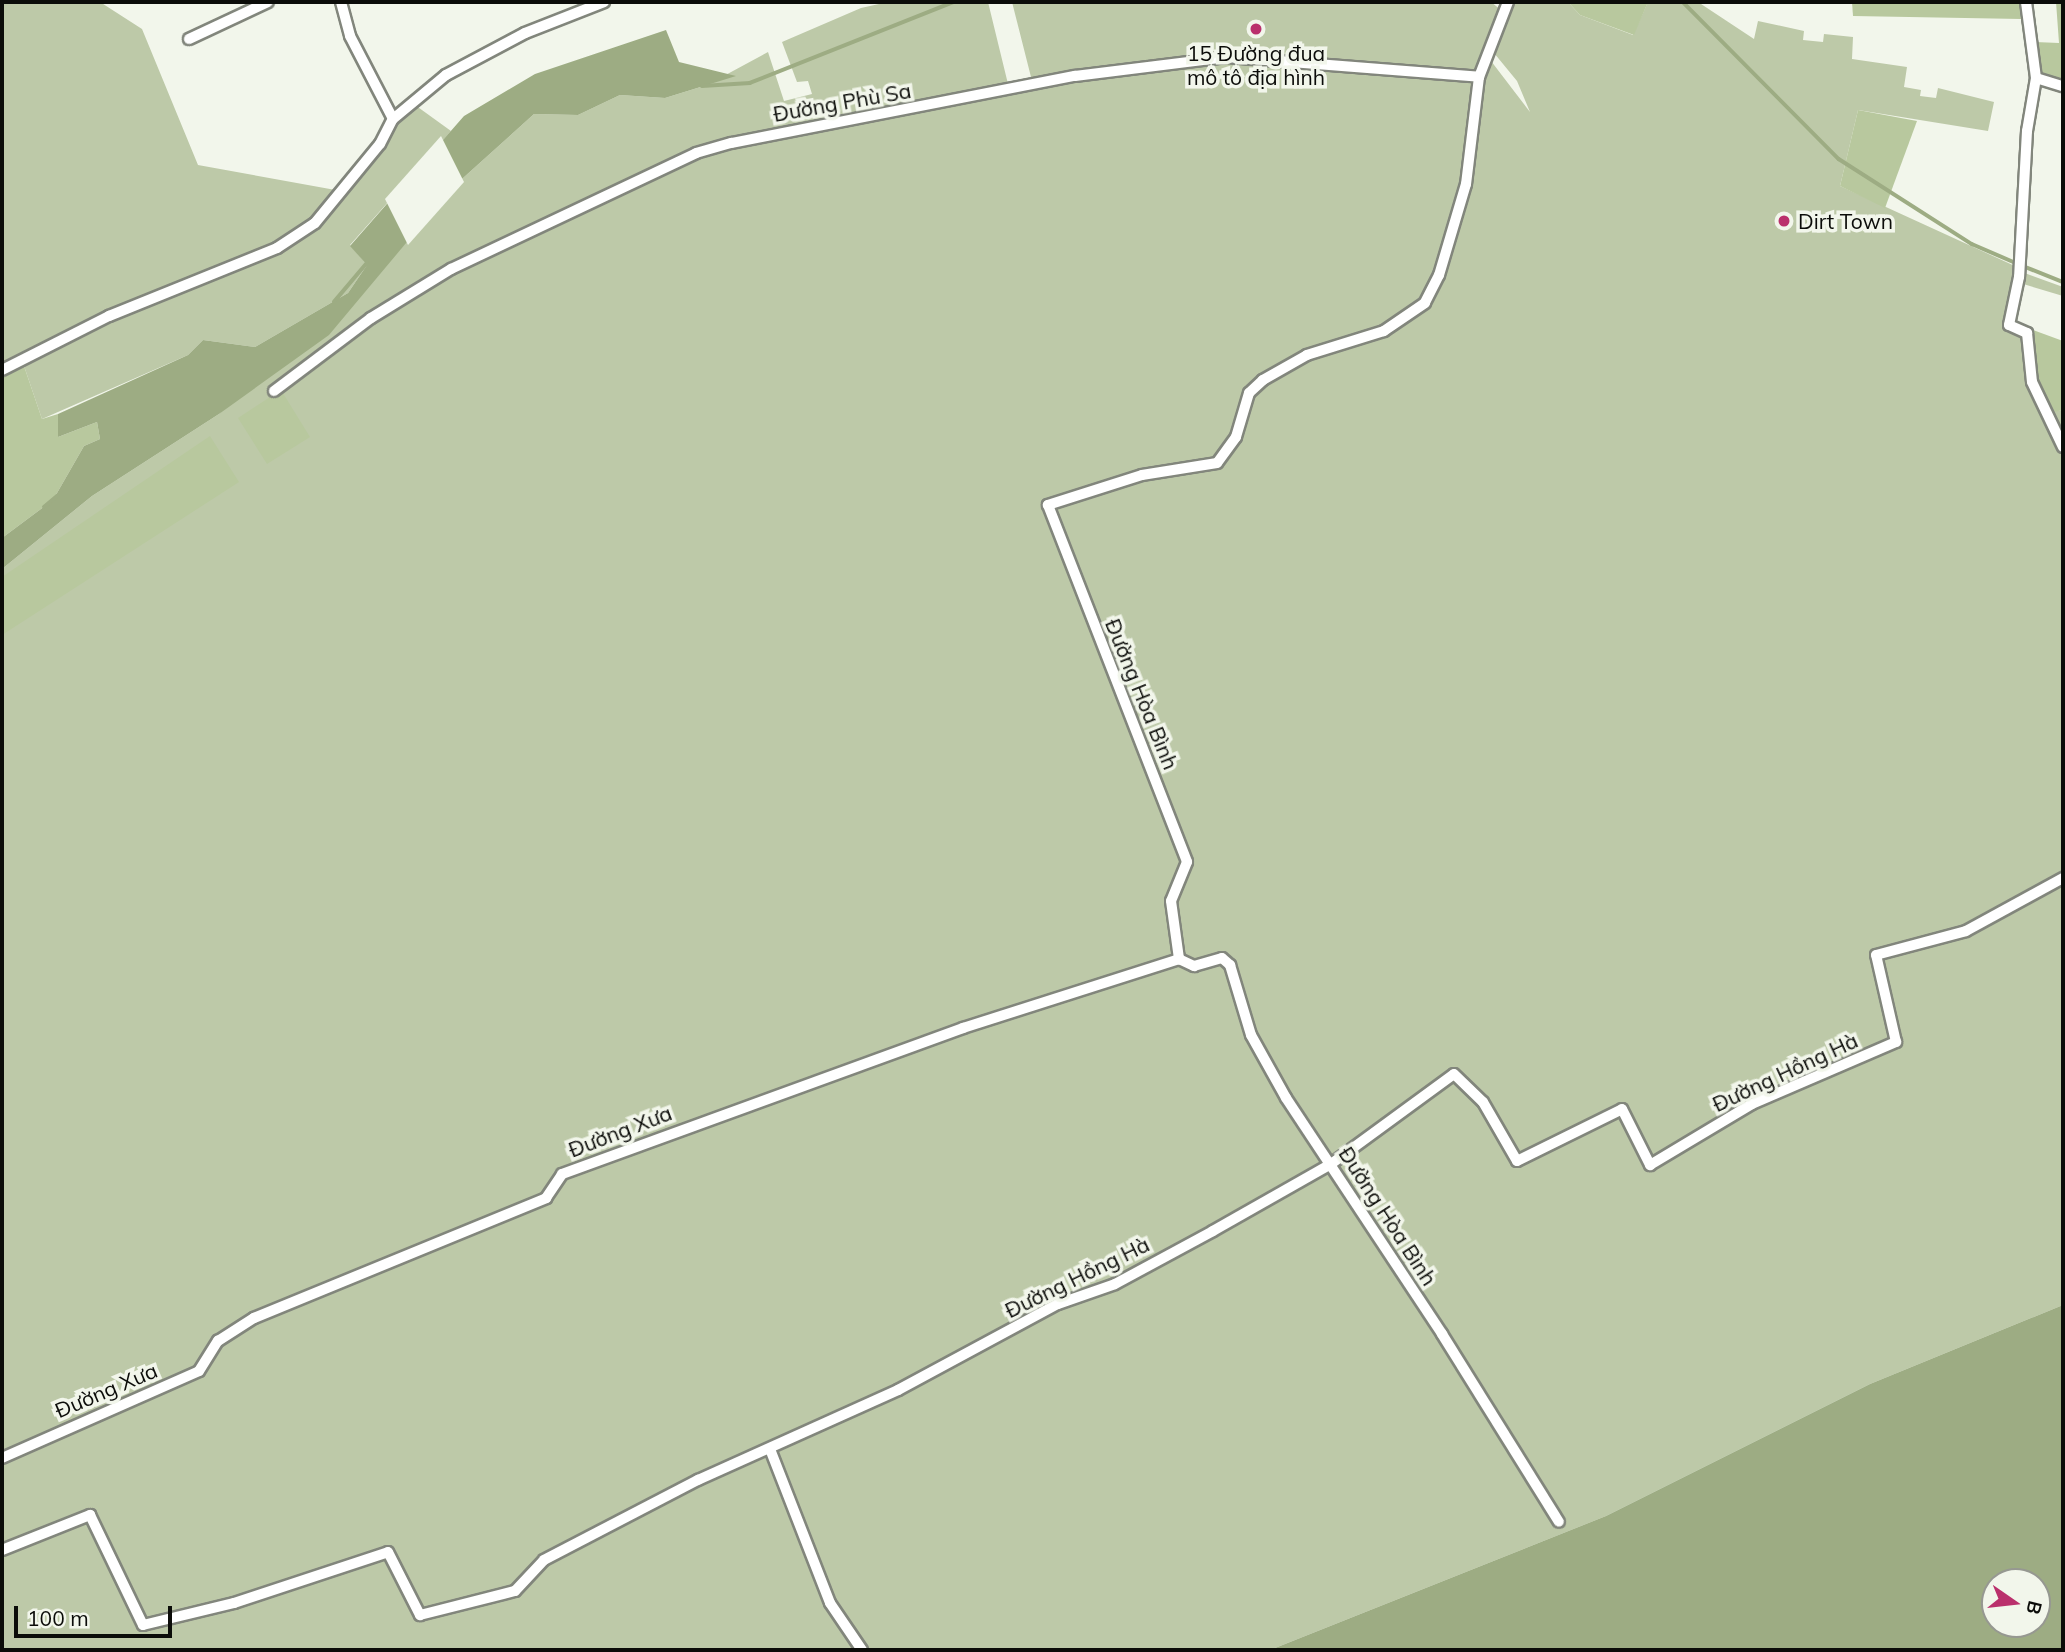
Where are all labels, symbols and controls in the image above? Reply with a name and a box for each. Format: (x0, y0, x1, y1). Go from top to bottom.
marker: 15 Đường đua mô tô địa hình (1248, 21, 1264, 37)
place label: 15 Đường đua mô tô địa hình (1187, 40, 1325, 90)
street label: Đường Phù Sa (771, 77, 913, 127)
place label: Dirt Town (1798, 208, 1893, 234)
marker: Dirt Town (1776, 213, 1792, 229)
street label: Đường Hòa Bình (1100, 615, 1184, 773)
street label: Đường Hồng Hà (1708, 1027, 1862, 1117)
street label: Đường Xưa (565, 1100, 675, 1162)
street label: Đường Hòa Bình (1334, 1142, 1442, 1290)
street label: Đường Hồng Hà (1001, 1231, 1153, 1323)
street label: Đường Xưa (51, 1357, 161, 1423)
north arrow (1981, 1568, 2051, 1638)
scale bar (18, 1592, 175, 1636)
text: B (2021, 1598, 2048, 1617)
text: 100 m (27, 1605, 89, 1631)

